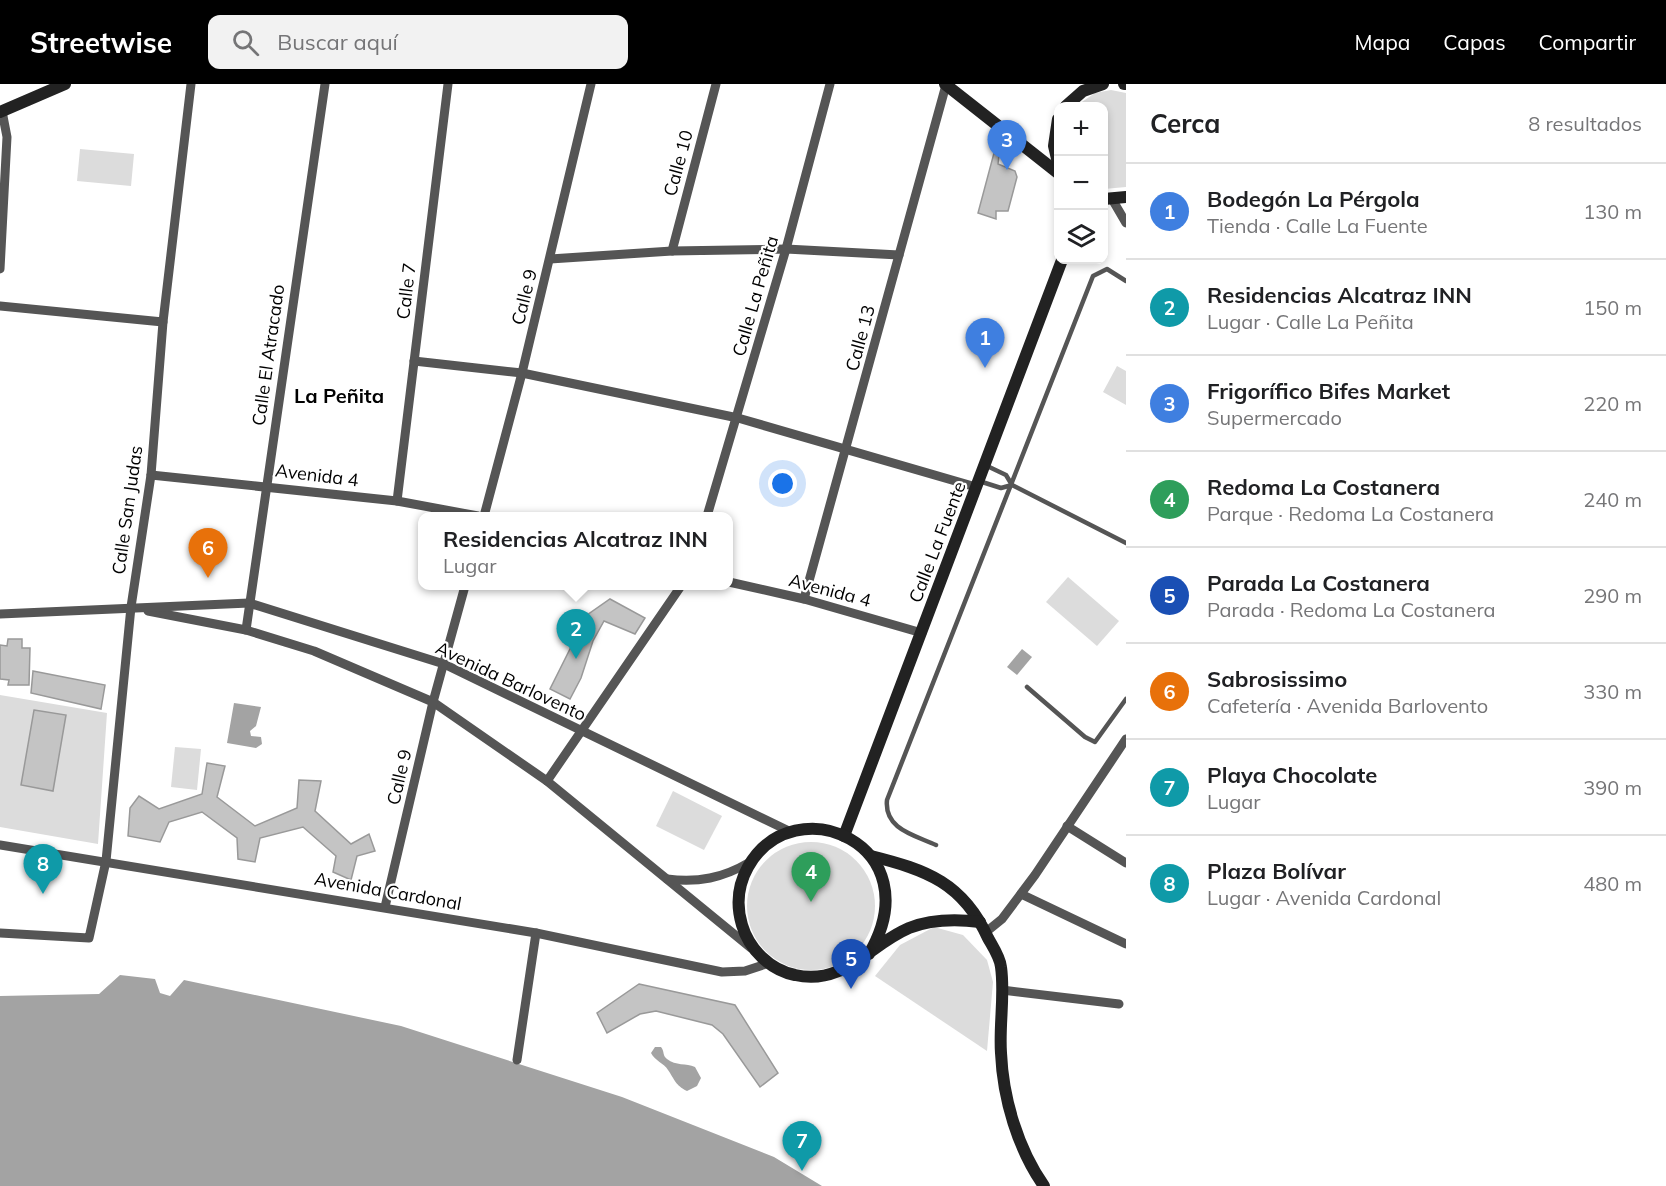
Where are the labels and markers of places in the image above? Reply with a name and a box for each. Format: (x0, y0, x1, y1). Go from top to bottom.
pin: 3 (988, 120, 1026, 170)
pin: 1 (966, 318, 1004, 368)
pin: 6 (188, 528, 228, 578)
pin: 2 (556, 610, 596, 659)
pin: 8 (24, 844, 63, 894)
pin: 4 (792, 852, 830, 902)
pin: 5 (832, 940, 870, 989)
pin: 7 (782, 1122, 822, 1171)

